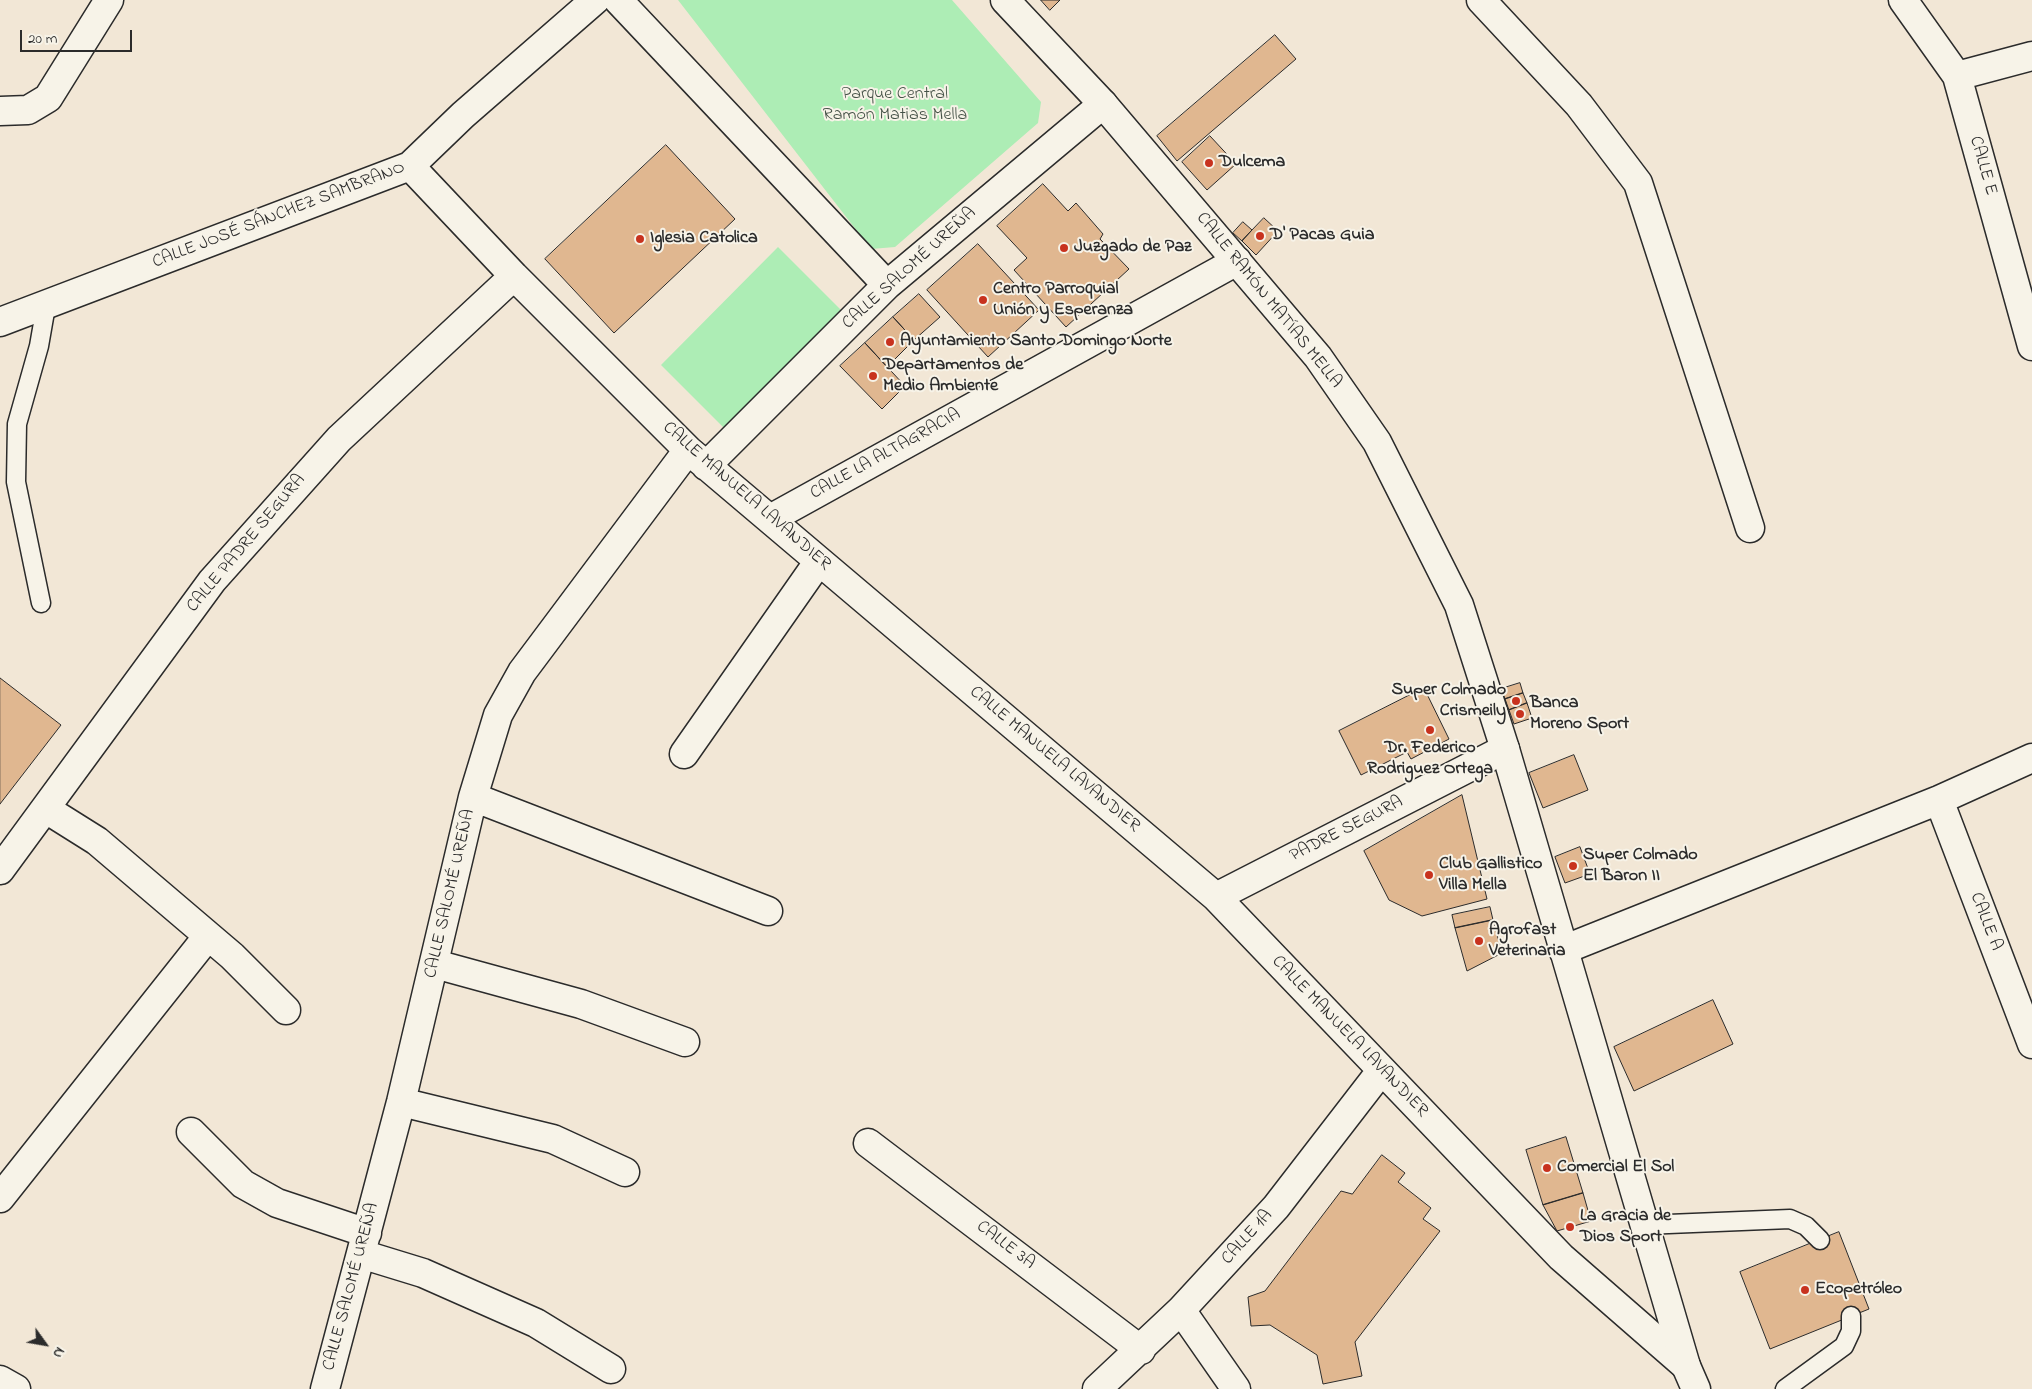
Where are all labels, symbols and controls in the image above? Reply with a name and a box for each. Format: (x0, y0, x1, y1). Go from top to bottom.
scale bar (22, 20, 135, 52)
text: 20 m (28, 28, 57, 50)
park label: Parque Central Ramón Matias Mella (823, 84, 967, 126)
street label: CALLE E (1963, 134, 2001, 198)
place label: Dulcema (1219, 152, 1285, 174)
marker: Dulcema (1203, 157, 1215, 169)
street label: CALLE JOSÉ SÁNCHEZ SAMBRANO (150, 158, 408, 274)
street label: CALLE SALOMÉ UREÑA (839, 203, 981, 335)
street label: CALLE RAMÓN MATÍAS MELLA (1190, 209, 1346, 393)
place label: D' Pacas Guia (1270, 225, 1375, 247)
place label: Iglesia Catolica (650, 228, 758, 250)
marker: D' Pacas Guia (1254, 230, 1266, 242)
marker: Iglesia Catolica (634, 233, 646, 245)
place label: Juzgado de Paz (1074, 237, 1192, 259)
marker: Juzgado de Paz (1058, 242, 1070, 254)
place label: Centro Parroquial Unión y Esperanza (993, 279, 1133, 322)
marker: Centro Parroquial Unión y Esperanza (977, 294, 989, 306)
place label: Ayuntamiento Santo Domingo Norte (900, 331, 1172, 353)
marker: Ayuntamiento Santo Domingo Norte (884, 336, 896, 348)
place label: Departamentos de Medio Ambiente (883, 355, 1023, 398)
marker: Departamentos de Medio Ambiente (867, 370, 879, 382)
street label: CALLE LA ALTAGRACIA (807, 405, 965, 505)
street label: CALLE MANUELA LAVANDIER (657, 418, 835, 576)
street label: CALLE PADRE SEGURA (183, 470, 311, 618)
place label: Super Colmado Crismeily (1391, 680, 1506, 722)
street label: CALLE MANUELA LAVANDIER (964, 682, 1144, 838)
place label: Banca Moreno Sport (1530, 693, 1629, 736)
marker: Super Colmado Crismeily (1510, 695, 1522, 707)
marker: Banca Moreno Sport (1514, 708, 1526, 720)
marker: Dr. Federico Rodriguez Ortega (1424, 724, 1436, 736)
place label: Dr. Federico Rodriguez Ortega (1367, 738, 1493, 781)
street label: PADRE SEGURA (1287, 792, 1407, 868)
street label: CALLE SALOMÉ UREÑA (421, 807, 481, 981)
place label: Super Colmado El Baron II (1583, 845, 1698, 888)
place label: Club Gallistico Villa Mella (1439, 854, 1542, 896)
marker: Super Colmado El Baron II (1567, 860, 1579, 872)
marker: Club Gallistico Villa Mella (1423, 869, 1435, 881)
street label: CALLE A (1964, 890, 2006, 954)
place label: Agrofast Veterinaria (1489, 920, 1566, 962)
marker: Agrofast Veterinaria (1473, 935, 1485, 947)
street label: CALLE MANUELA LAVANDIER (1266, 952, 1432, 1122)
place label: Comercial El Sol (1557, 1157, 1674, 1179)
marker: Comercial El Sol (1541, 1162, 1553, 1174)
street label: CALLE SALOMÉ UREÑA (319, 1201, 385, 1373)
street label: CALLE 1A (1218, 1206, 1278, 1270)
place label: La Gracia de Dios Sport (1580, 1206, 1671, 1248)
street label: CALLE 3A (971, 1217, 1039, 1275)
marker: La Gracia de Dios Sport (1564, 1221, 1576, 1233)
place label: Ecopetróleo (1815, 1279, 1902, 1301)
marker: Ecopetróleo (1799, 1284, 1811, 1296)
north arrow (20, 1319, 70, 1369)
text: N (47, 1343, 70, 1362)

